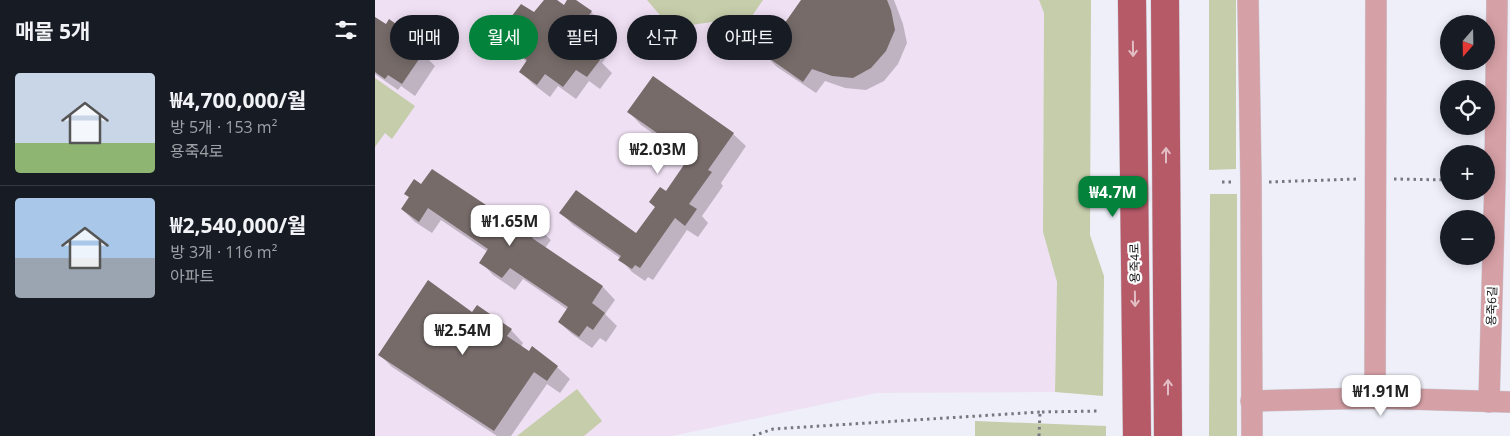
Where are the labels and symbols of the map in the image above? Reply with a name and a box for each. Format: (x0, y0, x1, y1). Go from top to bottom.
north arrow (1440, 15, 1495, 70)
one-way arrow (1128, 40, 1138, 56)
pin: ₩2.03M (617, 132, 699, 175)
one-way arrow (1161, 147, 1171, 164)
pin: ₩4.7M (1078, 176, 1148, 218)
pin: ₩1.65M (469, 204, 551, 247)
street label: 용죽4로 (1126, 243, 1143, 283)
street label: 용죽6길 (1482, 286, 1501, 326)
one-way arrow (1131, 290, 1140, 306)
pin: ₩2.54M (422, 314, 504, 356)
pin: ₩1.91M (1340, 374, 1422, 417)
one-way arrow (1163, 380, 1173, 396)

